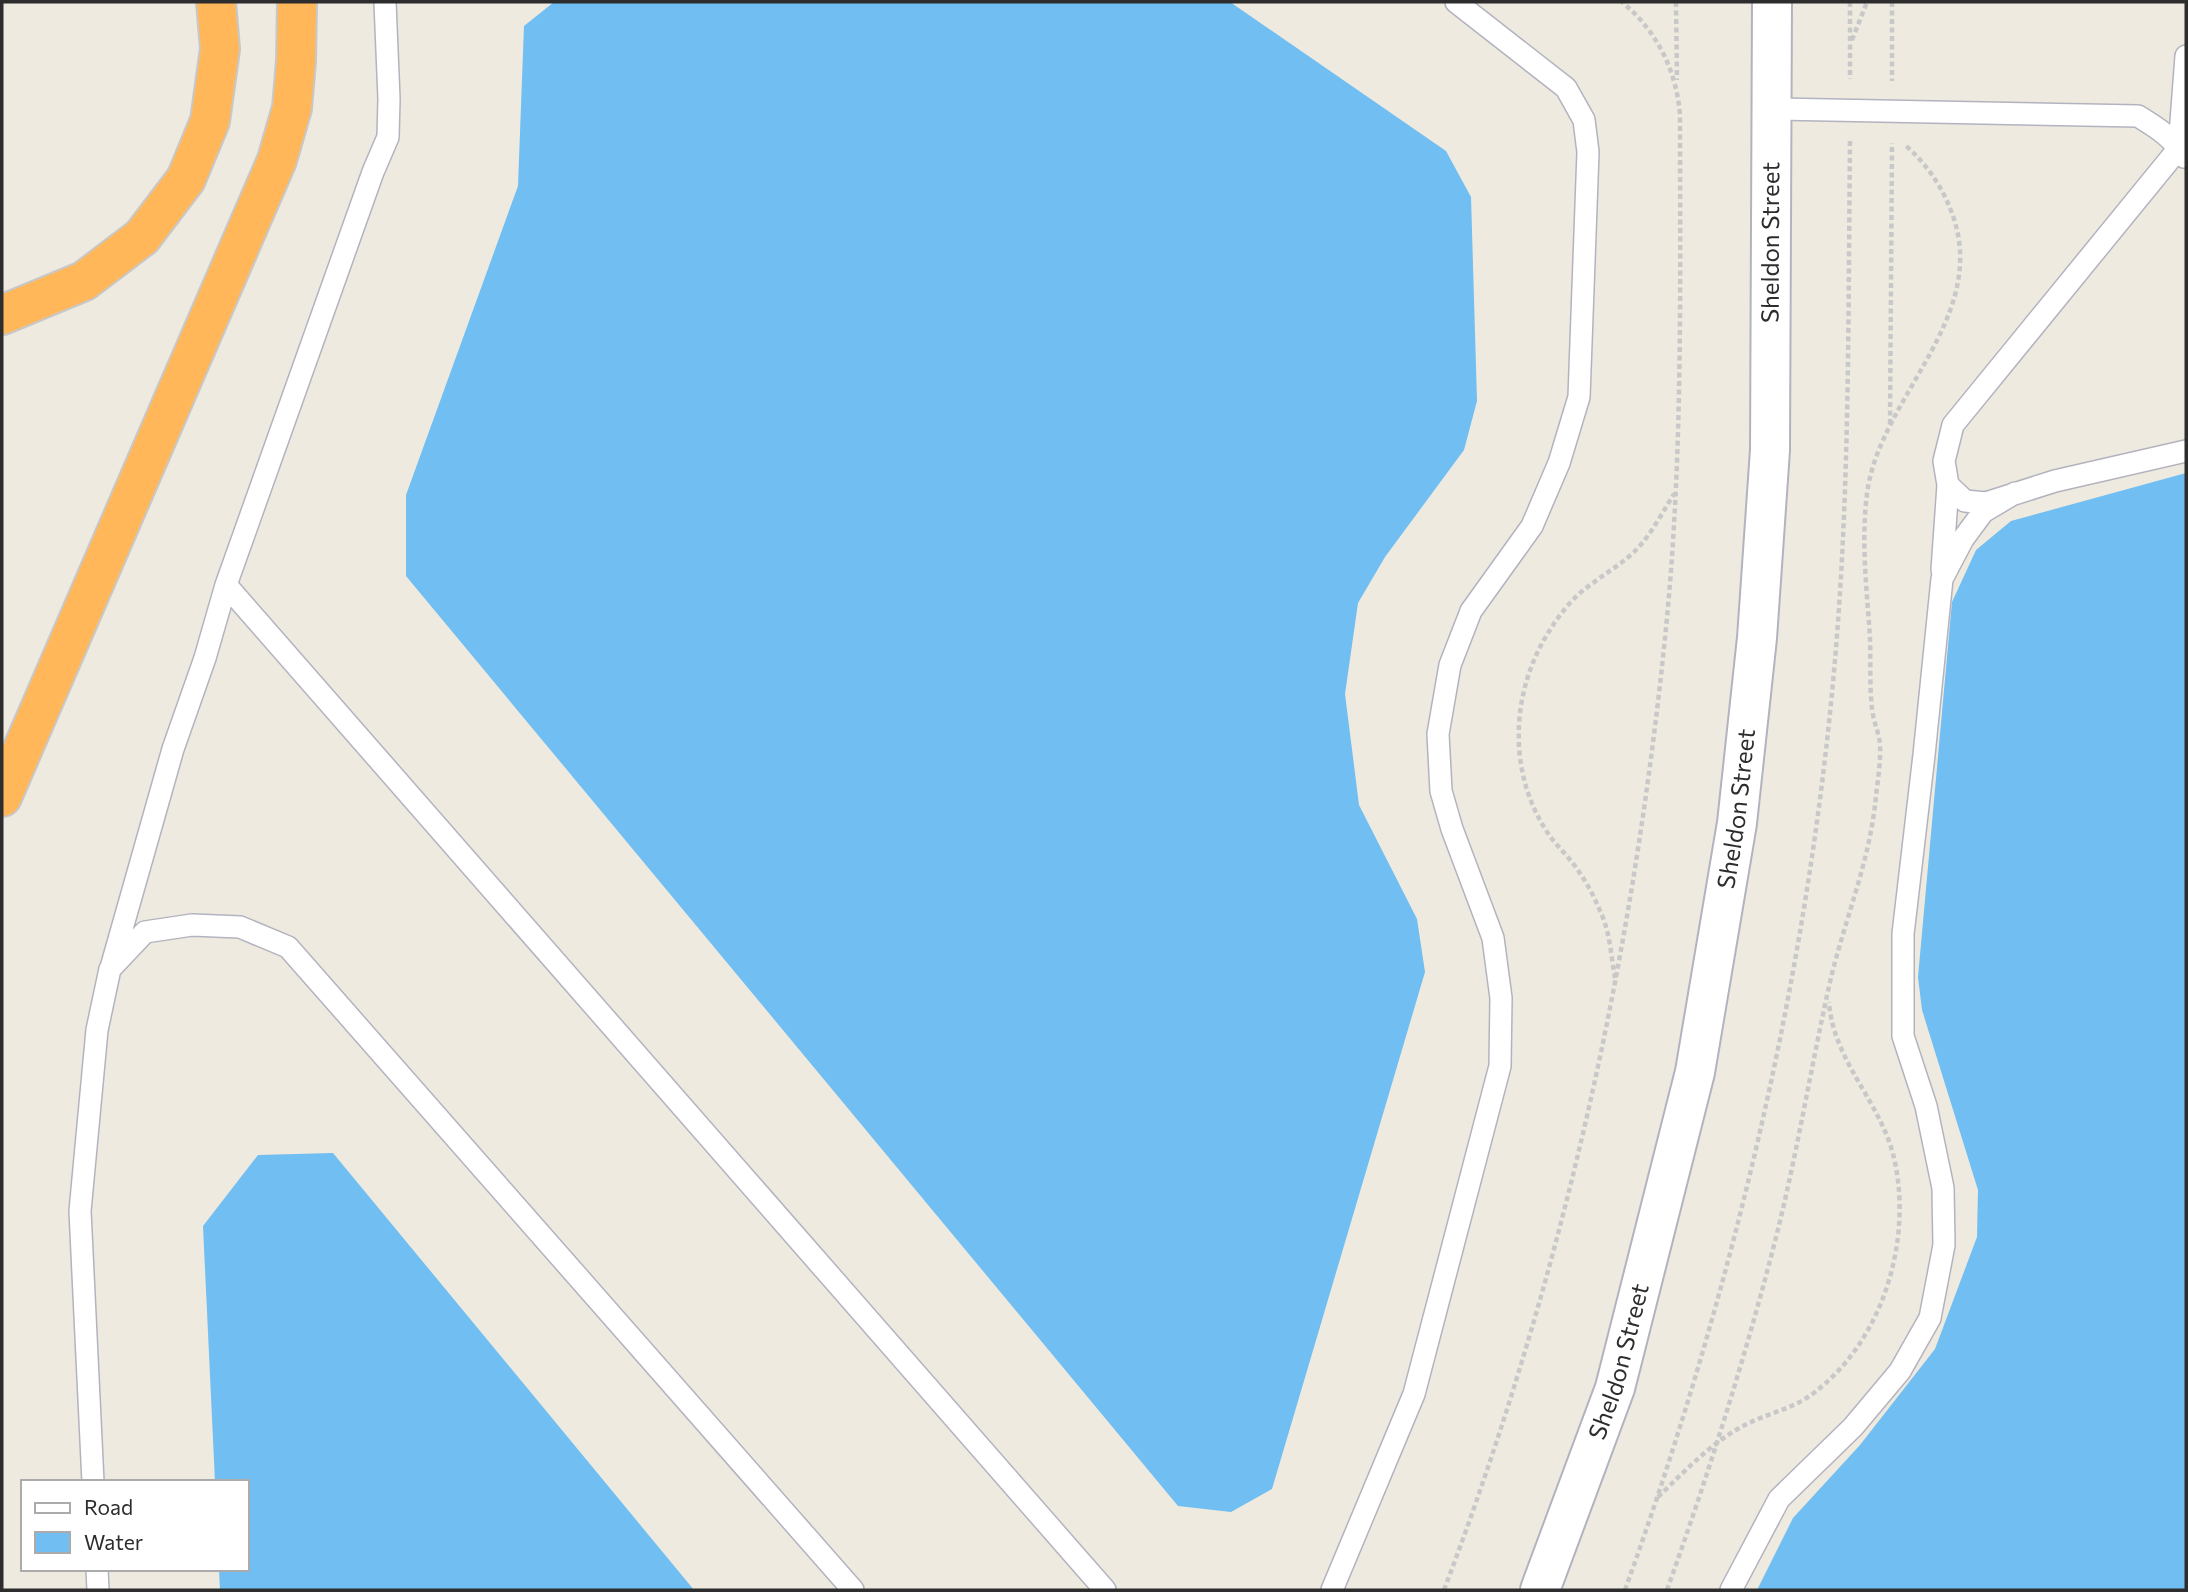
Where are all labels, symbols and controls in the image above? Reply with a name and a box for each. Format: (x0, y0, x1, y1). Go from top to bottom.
street label: Sheldon Street (1755, 162, 1784, 323)
street label: Sheldon Street (1710, 727, 1760, 891)
street label: Sheldon Street (1581, 1280, 1654, 1443)
legend (21, 1480, 248, 1571)
text: Road (84, 1494, 133, 1519)
text: Water (84, 1529, 143, 1554)

